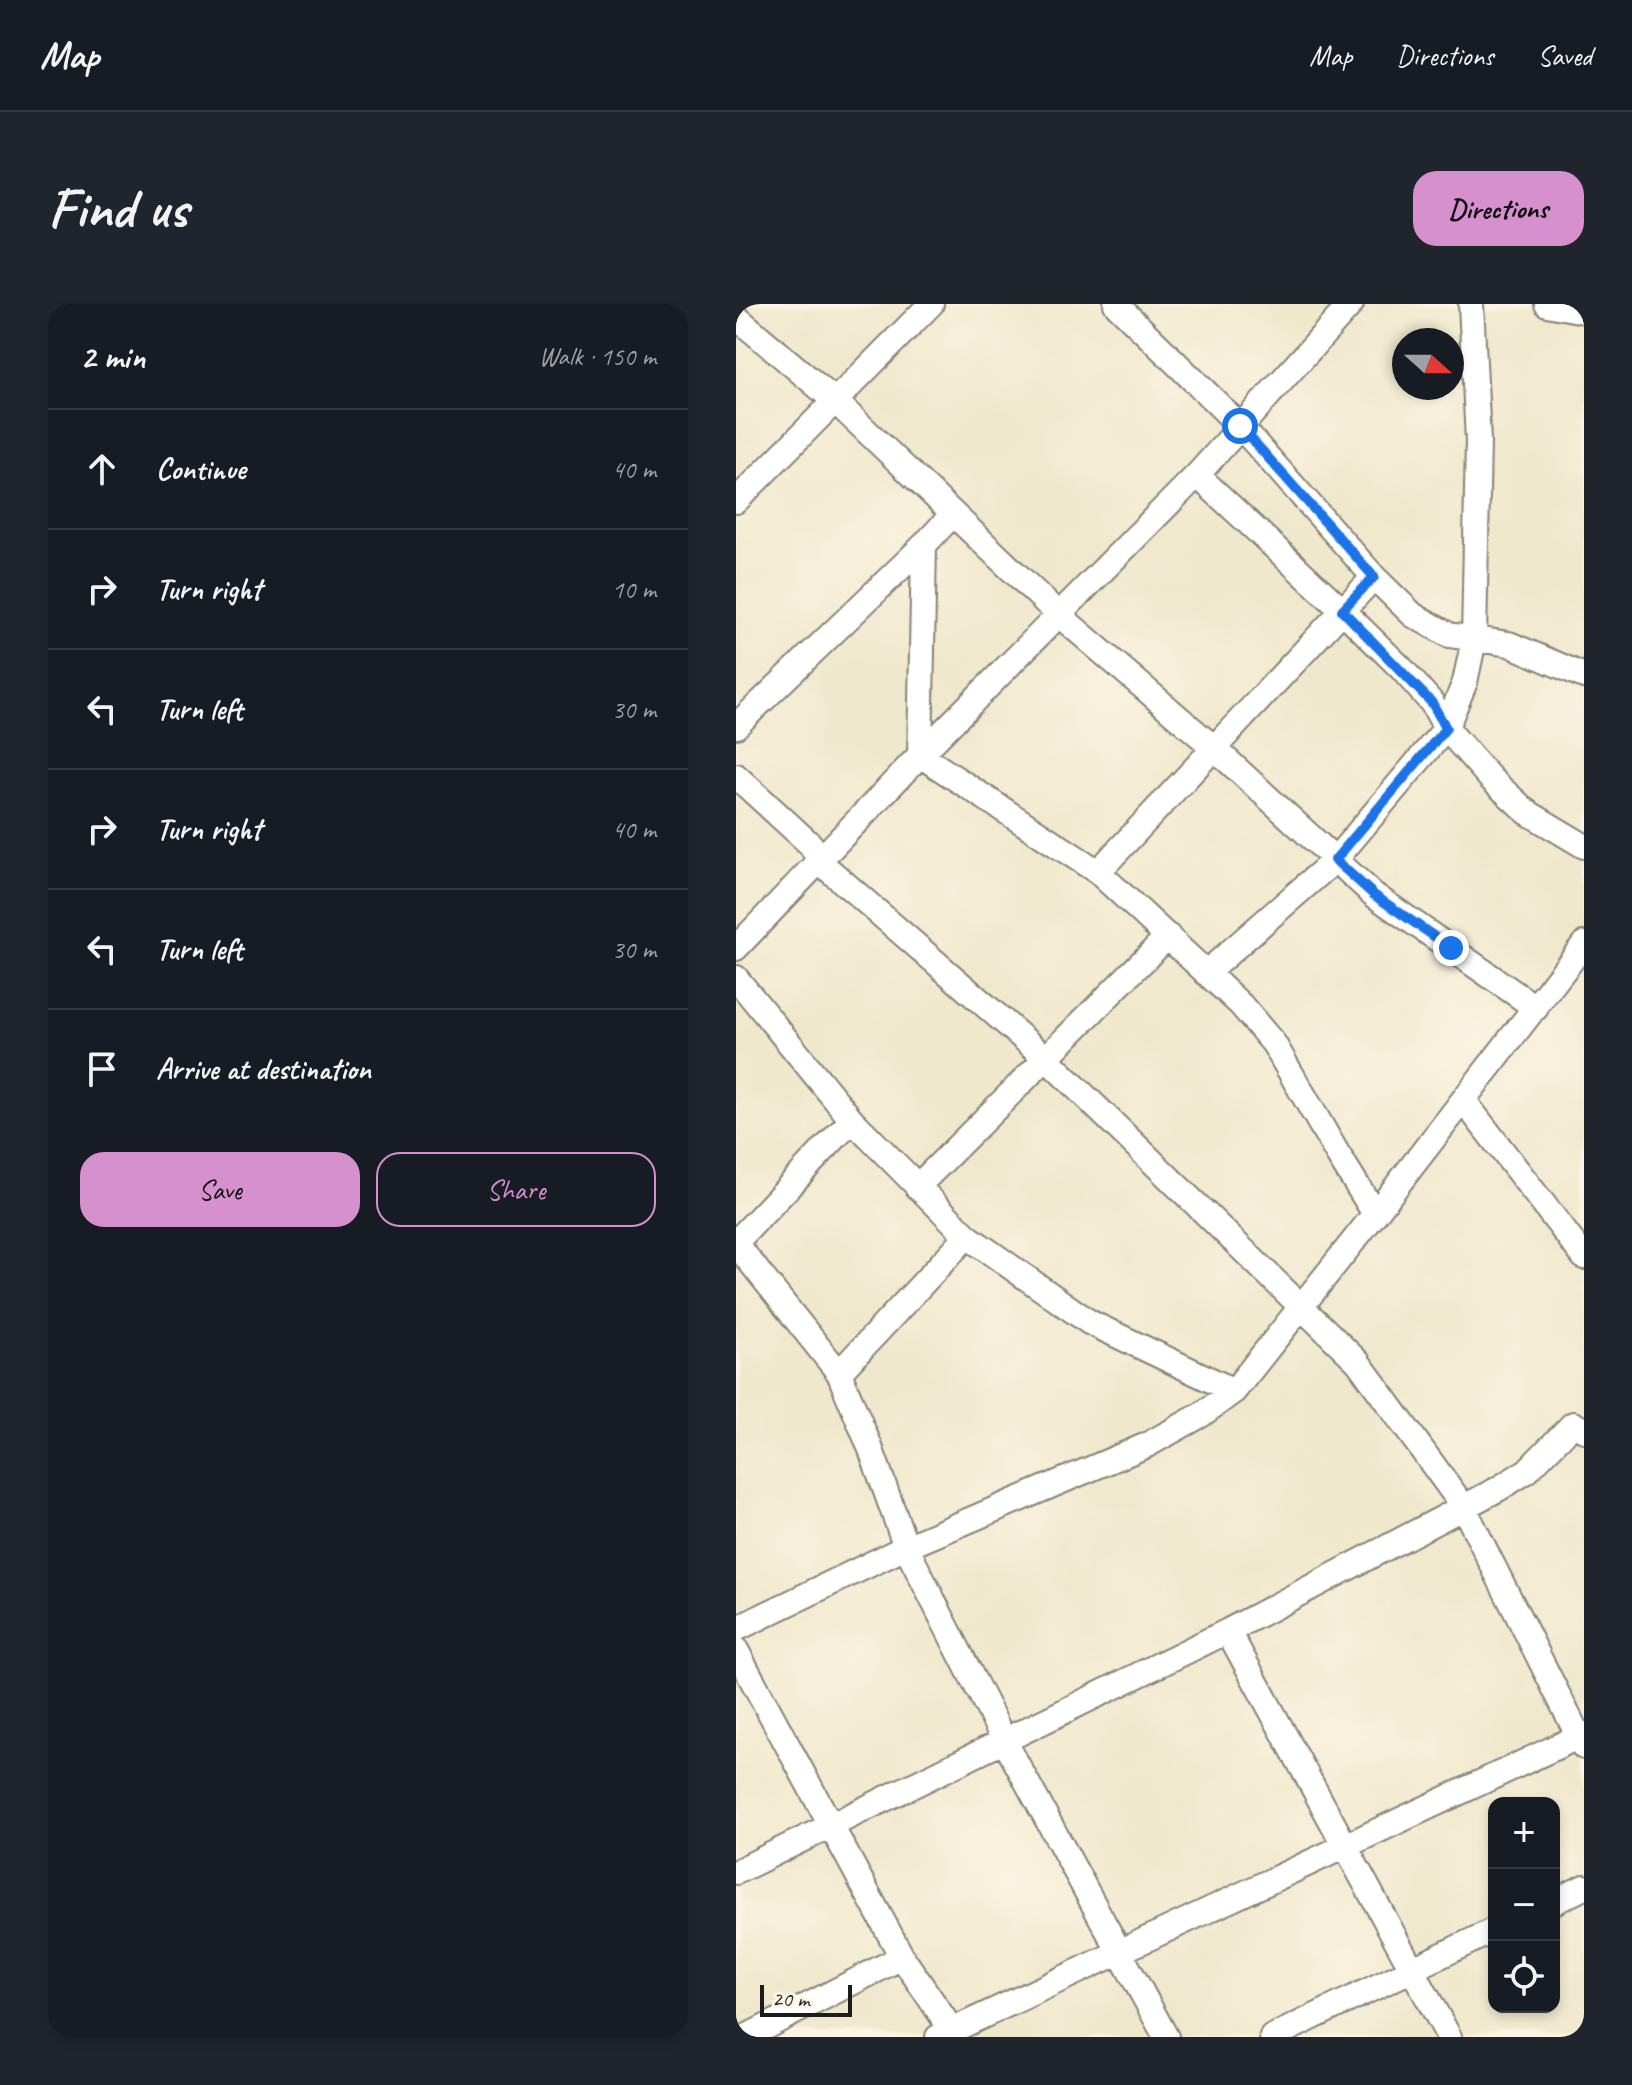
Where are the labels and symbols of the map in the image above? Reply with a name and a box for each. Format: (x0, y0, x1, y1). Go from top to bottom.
north arrow (1392, 328, 1464, 400)
route start (1222, 408, 1258, 444)
route end (1433, 930, 1469, 966)
scale bar (760, 1981, 852, 2017)

